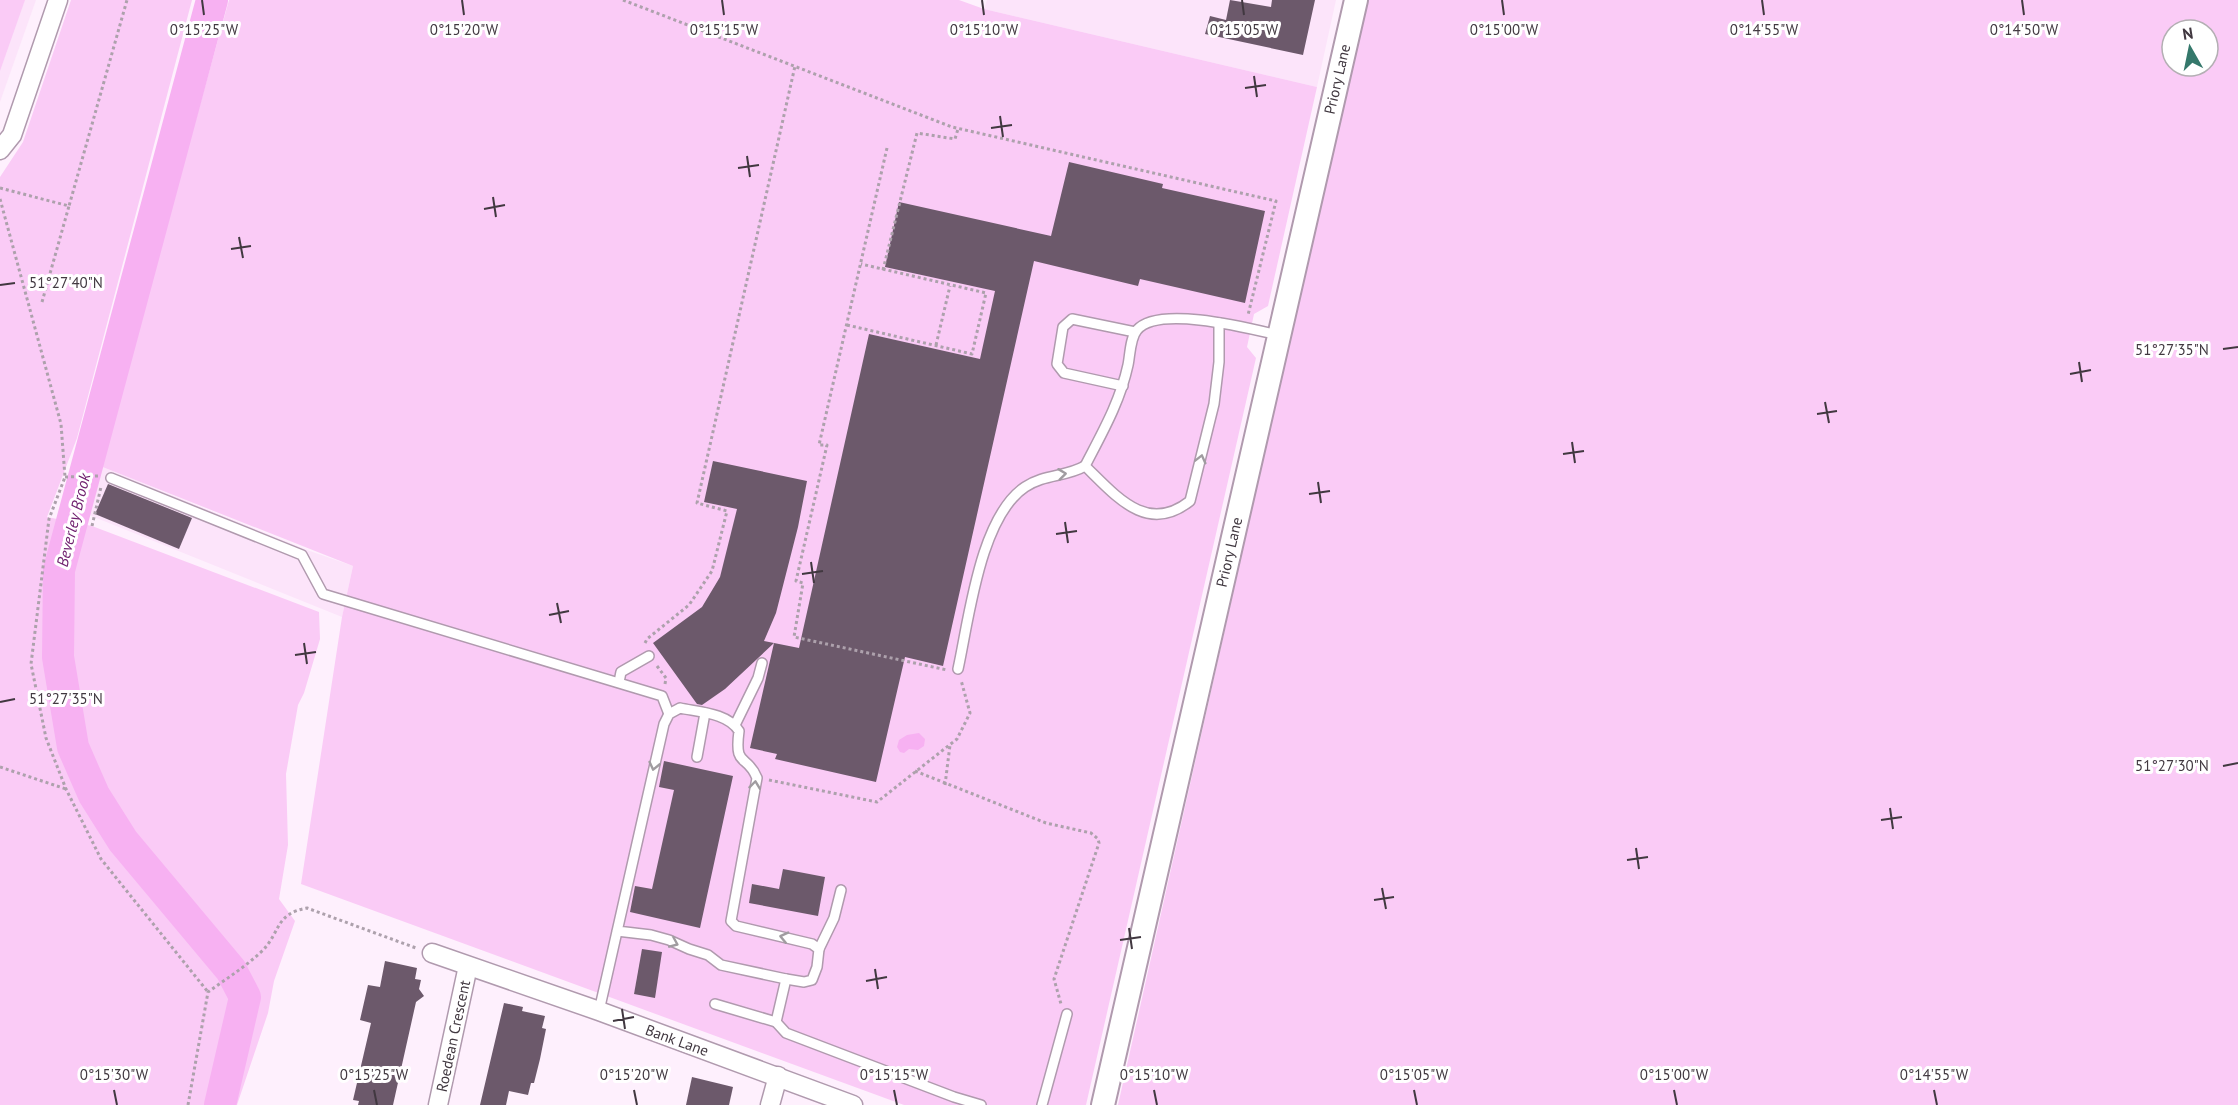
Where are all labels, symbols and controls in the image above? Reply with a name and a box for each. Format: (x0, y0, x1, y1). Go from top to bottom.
north arrow (2160, 18, 2220, 78)
text: 0°15'25"W (170, 20, 239, 39)
text: 0°15'20"W (430, 20, 499, 39)
text: 0°15'15"W (690, 20, 759, 39)
text: 0°15'10"W (950, 20, 1019, 39)
text: 0°15'05"W (1210, 20, 1279, 39)
text: 0°15'00"W (1470, 20, 1539, 39)
text: 0°14'55"W (1730, 20, 1799, 39)
text: 0°14'50"W (1990, 20, 2059, 39)
text: N (2181, 22, 2194, 44)
street label: Priory Lane (1320, 42, 1354, 116)
text: 51°27'40"N (29, 273, 103, 292)
text: 51°27'35"N (2135, 340, 2209, 359)
one-way arrow (1193, 454, 1206, 464)
one-way arrow (1057, 469, 1066, 481)
water label: Beverley Brook (52, 470, 94, 569)
street label: Priory Lane (1212, 515, 1246, 589)
text: 51°27'35"N (29, 689, 103, 708)
text: 51°27'30"N (2135, 756, 2209, 775)
one-way arrow (648, 761, 661, 771)
one-way arrow (748, 781, 761, 790)
one-way arrow (779, 932, 789, 945)
one-way arrow (668, 936, 679, 948)
street label: Roedean Crescent (432, 978, 474, 1094)
street label: Bank Lane (643, 1020, 711, 1060)
text: 0°15'30"W (80, 1065, 149, 1084)
text: 0°15'25"W (340, 1065, 409, 1084)
text: 0°15'20"W (600, 1065, 669, 1084)
text: 0°15'15"W (860, 1065, 929, 1084)
text: 0°15'10"W (1120, 1065, 1189, 1084)
text: 0°15'05"W (1380, 1065, 1449, 1084)
text: 0°15'00"W (1640, 1065, 1709, 1084)
text: 0°14'55"W (1900, 1065, 1969, 1084)

